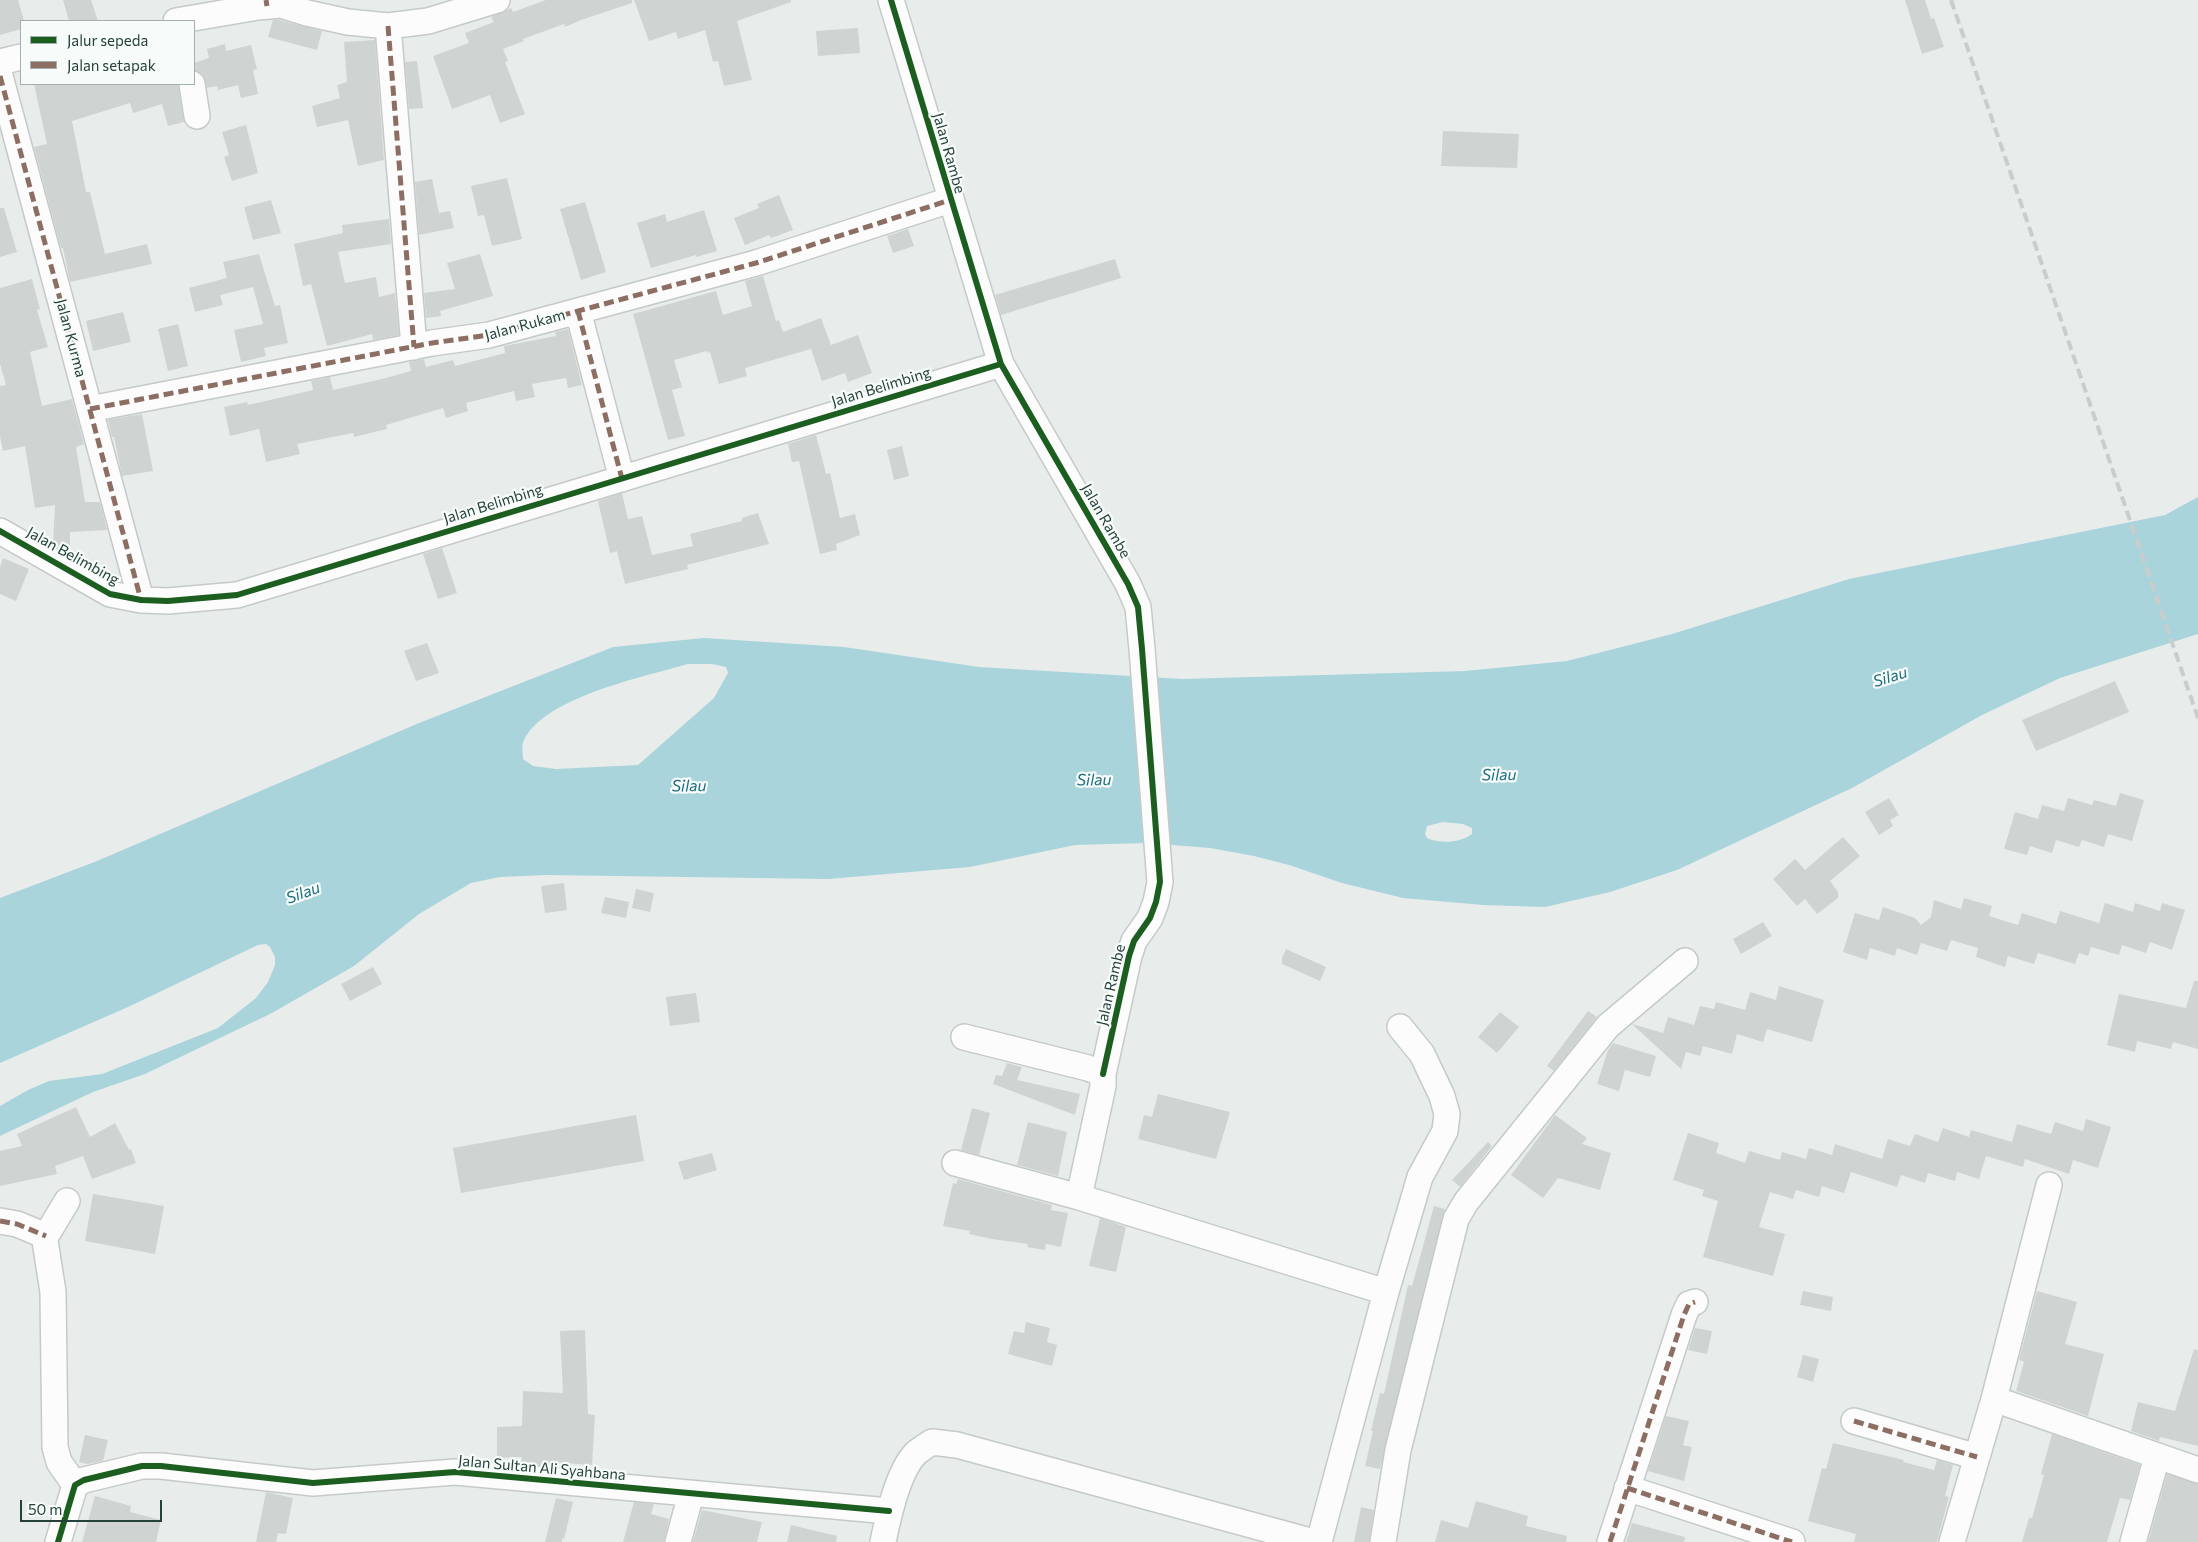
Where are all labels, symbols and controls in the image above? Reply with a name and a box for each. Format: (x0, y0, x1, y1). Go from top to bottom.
legend (20, 20, 195, 85)
text: Jalur sepeda (67, 31, 148, 49)
text: Jalan setapak (67, 56, 156, 74)
street label: Jalan Rambe (929, 111, 969, 195)
street label: Jalan Kurma (52, 297, 90, 379)
street label: Jalan Rukam (483, 306, 567, 344)
street label: Jalan Belimbing (829, 363, 933, 411)
street label: Jalan Belimbing (441, 480, 545, 528)
street label: Jalan Rambe (1077, 481, 1135, 561)
street label: Jalan Belimbing (24, 523, 122, 589)
water label: Silau (1871, 663, 1909, 691)
water label: Silau (1481, 765, 1517, 785)
water label: Silau (1076, 770, 1112, 790)
water label: Silau (671, 776, 707, 796)
water label: Silau (283, 878, 323, 908)
street label: Jalan Rambe (1093, 943, 1129, 1027)
street label: Jalan Sultan Ali Syahbana (457, 1452, 627, 1484)
scale bar (22, 1490, 165, 1522)
text: 50 m (28, 1500, 62, 1518)

